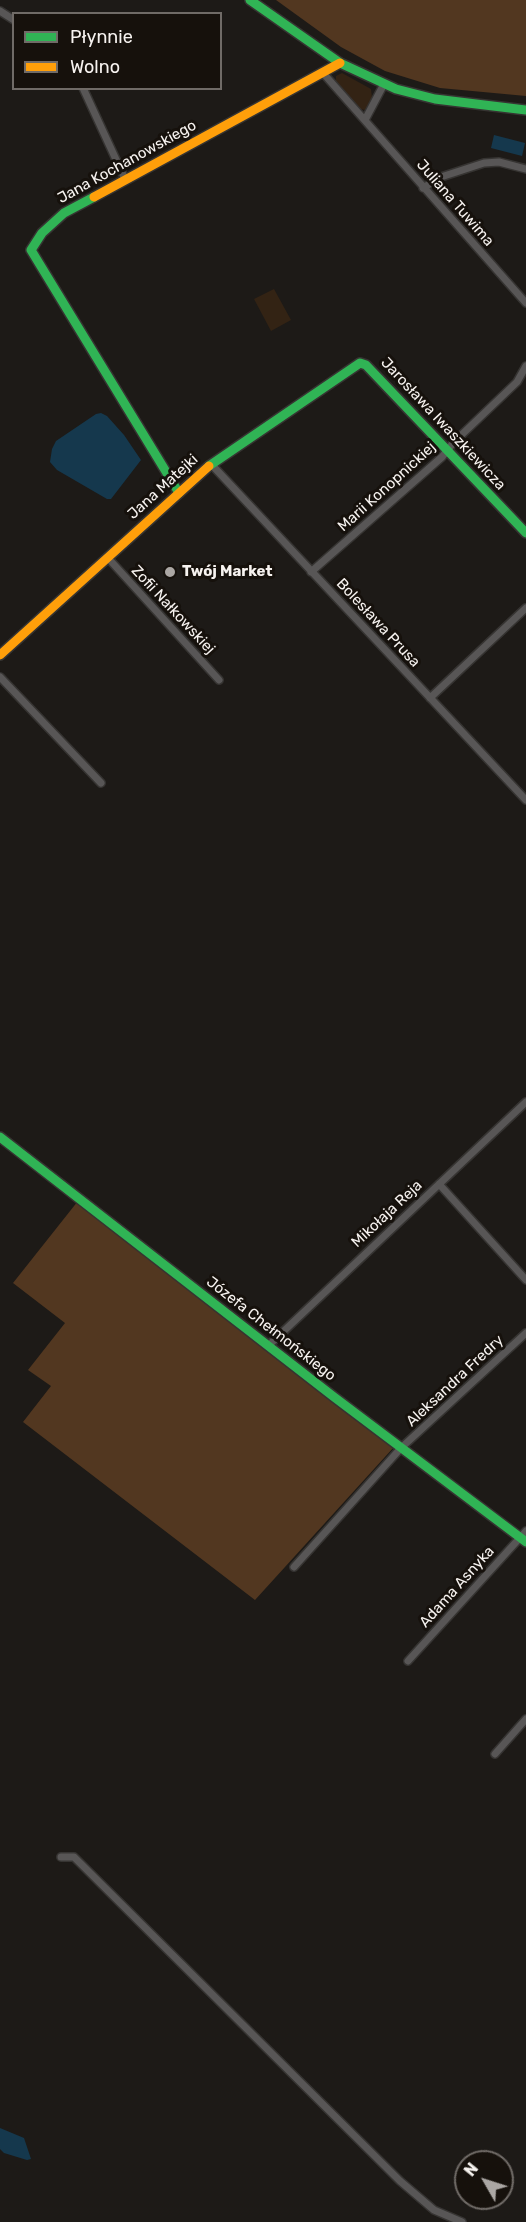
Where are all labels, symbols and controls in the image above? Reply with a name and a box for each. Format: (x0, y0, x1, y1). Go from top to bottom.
legend (12, 12, 222, 90)
text: Płynnie (70, 26, 133, 48)
text: Wolno (70, 56, 120, 78)
street label: Jana Kochanowskiego (54, 116, 200, 208)
street label: Juliana Tuwima (412, 156, 498, 250)
street label: Jarosława Iwaszkiewicza (377, 354, 509, 494)
street label: Marii Konopnickiej (334, 438, 440, 536)
street label: Jana Matejki (124, 451, 202, 523)
street label: Zofii Nałkowskiej (127, 562, 219, 658)
place label: Twój Market (182, 563, 273, 581)
marker: Twój Market (163, 565, 177, 579)
street label: Bolesława Prusa (332, 575, 424, 671)
street label: Mikołaja Reja (348, 1177, 426, 1251)
street label: Józefa Chełmońskiego (203, 1273, 339, 1385)
street label: Aleksandra Fredry (403, 1331, 507, 1431)
street label: Adama Asnyka (416, 1543, 498, 1631)
north arrow (454, 2150, 514, 2210)
text: N (460, 2159, 482, 2180)

